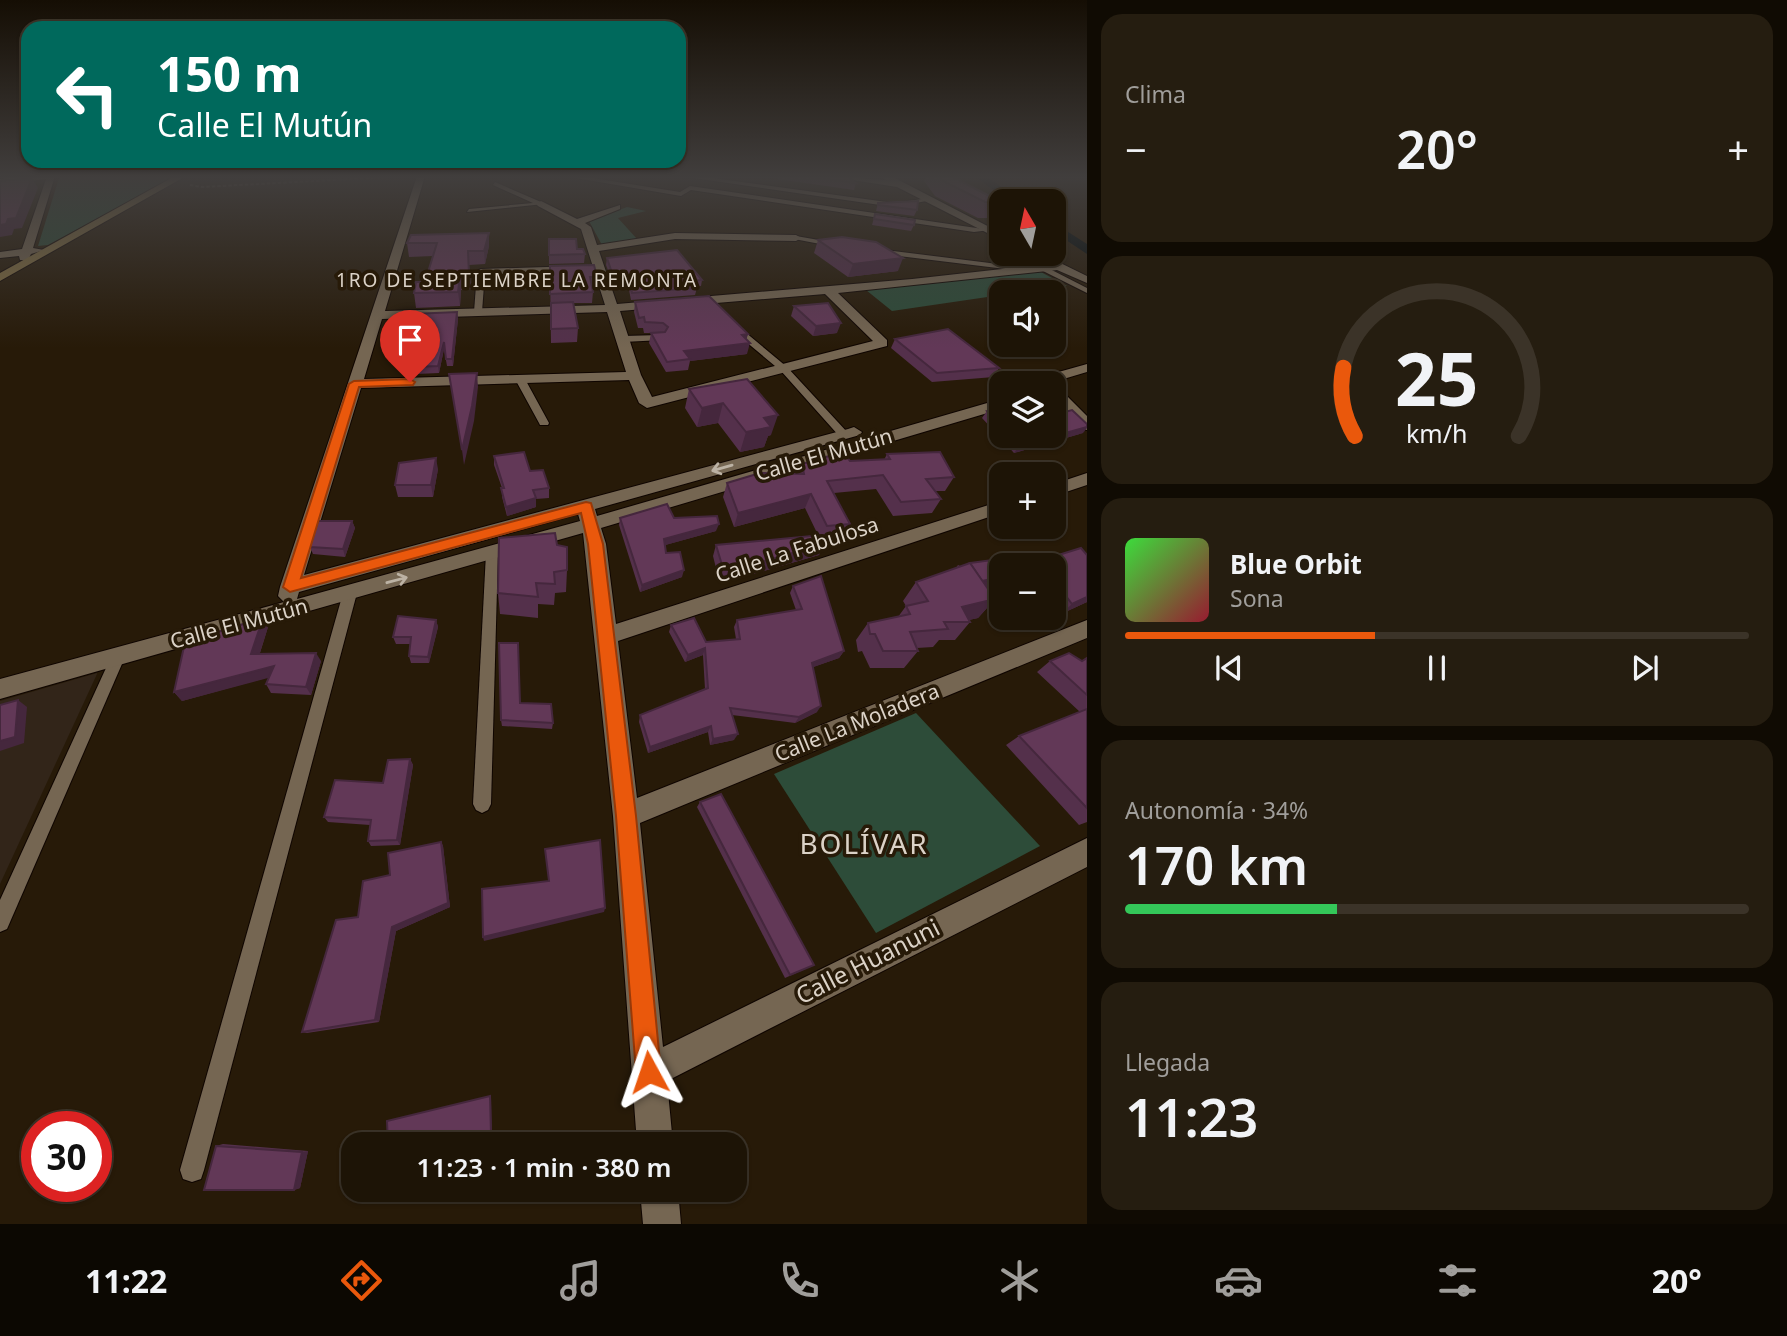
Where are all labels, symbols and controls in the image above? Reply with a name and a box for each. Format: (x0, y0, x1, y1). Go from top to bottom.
text: 150 m (157, 40, 302, 106)
icon: left (42, 49, 133, 140)
text: Clima (1125, 78, 1186, 110)
text: Calle El Mutún (157, 103, 372, 146)
text: 20° (1396, 113, 1478, 184)
text: − (1125, 123, 1147, 175)
text: + (1727, 123, 1749, 175)
north arrow (989, 189, 1066, 266)
map controls (989, 189, 1066, 630)
district label: 1RO DE SEPTIEMBRE LA REMONTA (336, 267, 698, 293)
button: sound (989, 280, 1066, 357)
pin (380, 310, 440, 382)
icon: arrive (391, 321, 429, 359)
text: 25 (1395, 328, 1479, 427)
button: layers (989, 371, 1066, 448)
text: km/h (1406, 416, 1468, 450)
street label: Calle El Mutún (752, 421, 896, 487)
button: + (989, 462, 1066, 539)
one-way arrow (712, 463, 734, 476)
street label: Calle La Fabulosa (712, 509, 882, 589)
text: Blue Orbit (1230, 546, 1362, 582)
button: − (989, 553, 1066, 630)
one-way arrow (385, 573, 407, 586)
text: Sona (1230, 582, 1284, 614)
street label: Calle El Mutún (167, 591, 311, 655)
icon: previous (1210, 649, 1248, 687)
icon: pause (1418, 649, 1456, 687)
icon: next (1626, 649, 1664, 687)
street label: Calle La Moladera (770, 676, 943, 768)
text: Autonomía · 34% (1125, 794, 1308, 826)
district label: BOLÍVAR (799, 824, 929, 862)
text: 170 km (1125, 829, 1308, 900)
street label: Calle Huanuni (790, 910, 945, 1011)
position arrow (612, 1035, 686, 1109)
text: Llegada (1125, 1046, 1210, 1078)
text: 11:23 (1125, 1081, 1258, 1152)
speed limit sign: 30 (21, 1111, 112, 1202)
text: 11:23 · 1 min · 380 m (417, 1149, 671, 1185)
icon: directions (337, 1256, 386, 1305)
icon: music (556, 1256, 605, 1305)
icon: phone (775, 1256, 824, 1305)
icon: climate (995, 1256, 1044, 1305)
icon: car (1214, 1256, 1263, 1305)
icon: filters (1433, 1256, 1482, 1305)
text: 11:22 (85, 1259, 167, 1302)
text: 20° (1652, 1259, 1702, 1302)

